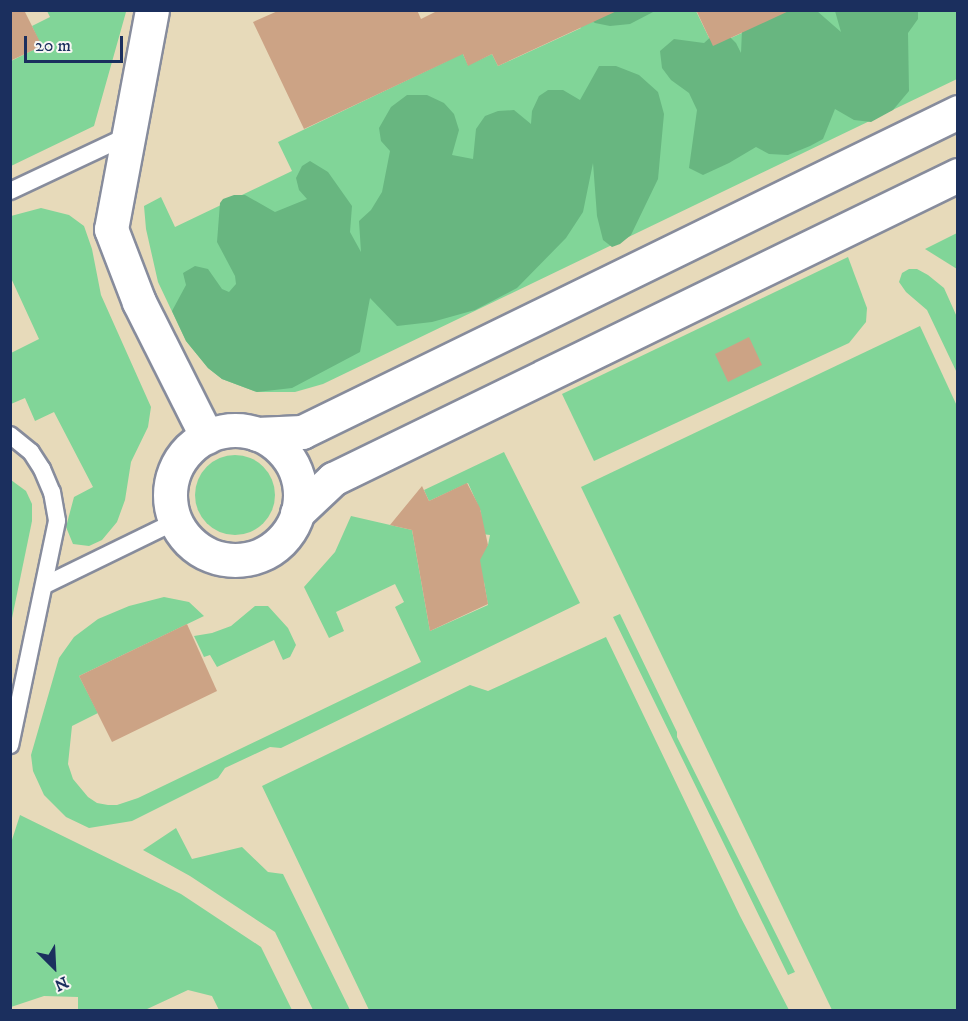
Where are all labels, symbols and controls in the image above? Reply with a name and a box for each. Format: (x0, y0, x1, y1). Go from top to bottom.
scale bar (27, 24, 126, 62)
text: 20 m (35, 35, 71, 57)
north arrow (24, 937, 84, 997)
text: N (51, 972, 71, 995)

